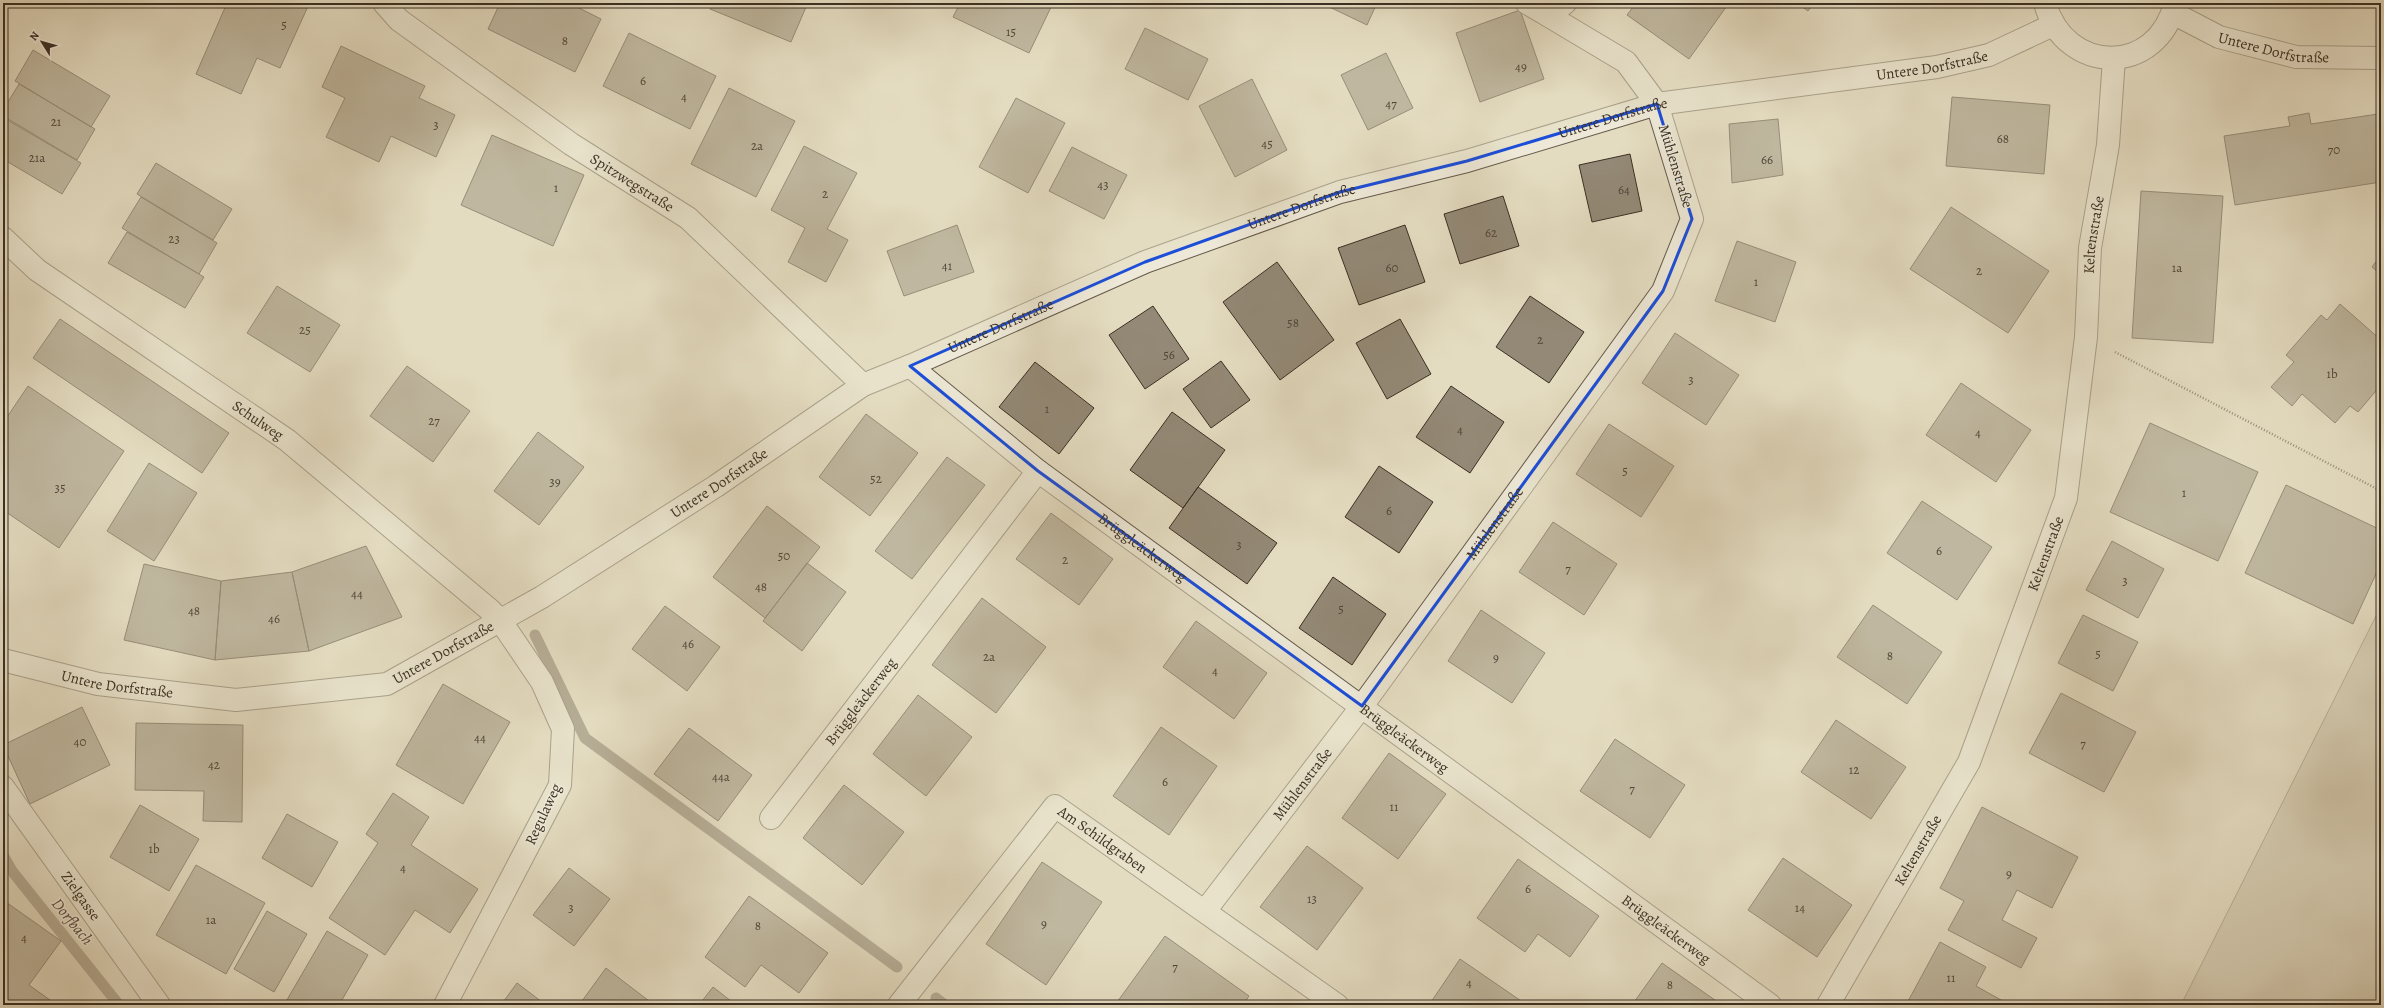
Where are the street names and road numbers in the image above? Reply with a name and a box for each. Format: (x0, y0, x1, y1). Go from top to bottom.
street label: Untere Dorfstraße (2216, 27, 2329, 67)
street label: Untere Dorfstraße (1875, 46, 1990, 85)
street label: Untere Dorfstraße (1556, 93, 1669, 143)
street label: Mühlenstraße (1654, 122, 1698, 210)
street label: Spitzwegstraße (586, 149, 678, 217)
street label: Untere Dorfstraße (1245, 179, 1358, 234)
street label: Keltenstraße (2079, 194, 2109, 274)
street label: Untere Dorfstraße (945, 294, 1057, 358)
street label: Schulweg (228, 396, 288, 445)
street label: Untere Dorfstraße (666, 443, 772, 523)
street label: Mühlenstraße (1461, 482, 1528, 564)
street label: Brüggleäckerweg (1094, 508, 1192, 587)
street label: Keltenstraße (2023, 513, 2069, 594)
street label: Untere Dorfstraße (389, 616, 497, 689)
street label: Brüggleäckerweg (820, 653, 901, 750)
street label: Untere Dorfstraße (59, 665, 174, 703)
street label: Brüggleäckerweg (1356, 699, 1453, 778)
street label: Mühlenstraße (1268, 743, 1337, 824)
street label: Regulaweg (520, 780, 566, 848)
street label: Am Schildgraben (1053, 801, 1151, 878)
street label: Keltenstraße (1889, 811, 1946, 889)
street label: Zielgasse (56, 867, 106, 925)
street label: Brüggleäckerweg (1617, 890, 1715, 969)

